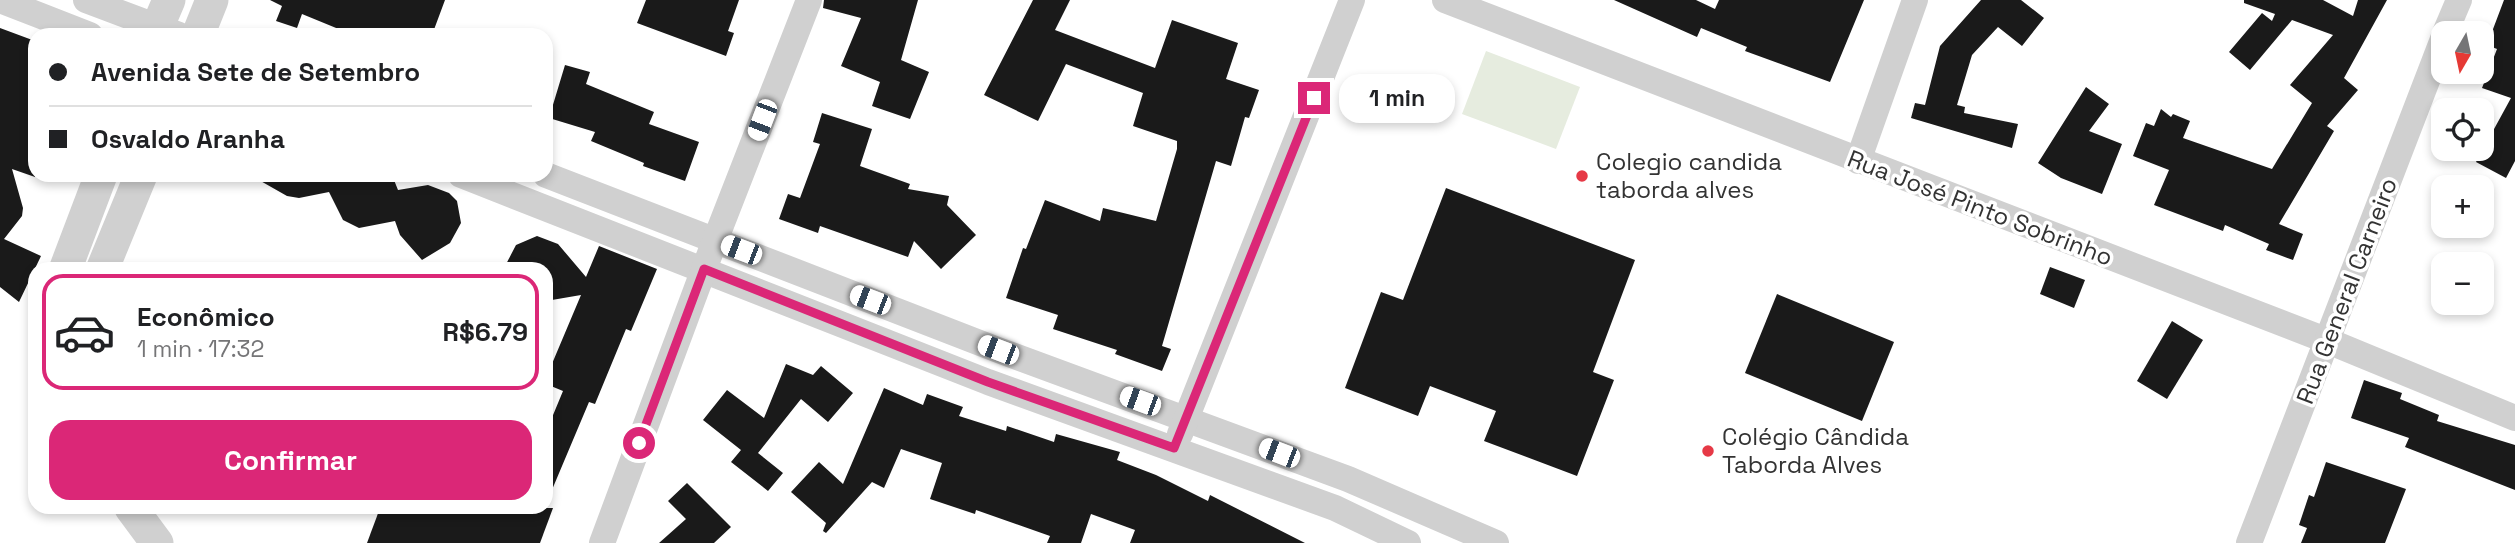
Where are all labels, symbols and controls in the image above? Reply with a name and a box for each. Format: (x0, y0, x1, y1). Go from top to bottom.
north arrow (2431, 21, 2494, 84)
map controls (2431, 21, 2494, 315)
text: Avenida Sete de Setembro (91, 55, 420, 89)
callout: 1 min (1338, 74, 1454, 122)
route end (1298, 82, 1330, 114)
text: 1 min (1369, 83, 1425, 113)
car (745, 97, 780, 143)
button: locate (2431, 98, 2494, 161)
text: Osvaldo Aranha (91, 122, 285, 156)
street label: Rua José Pinto Sobrinho (1843, 143, 2117, 272)
place label: Colegio candida taborda alves (1596, 146, 1782, 205)
marker: Colegio candida taborda alves (1574, 168, 1590, 184)
street label: Rua General Carneiro (2289, 173, 2404, 408)
button: + (2431, 175, 2494, 238)
car (718, 233, 765, 267)
button: − (2431, 252, 2494, 315)
car (847, 283, 894, 317)
text: Econômico (137, 300, 275, 334)
icon: car (53, 301, 116, 364)
text: R$6.79 (442, 315, 528, 349)
car (975, 333, 1022, 367)
text: 1 min · 17:32 (137, 334, 264, 364)
car (1117, 384, 1164, 418)
button: Confirmar (49, 420, 532, 500)
place label: Colégio Cândida Taborda Alves (1722, 421, 1909, 480)
route start (623, 427, 655, 459)
car (1256, 436, 1303, 470)
marker: Colégio Cândida Taborda Alves (1700, 443, 1716, 459)

